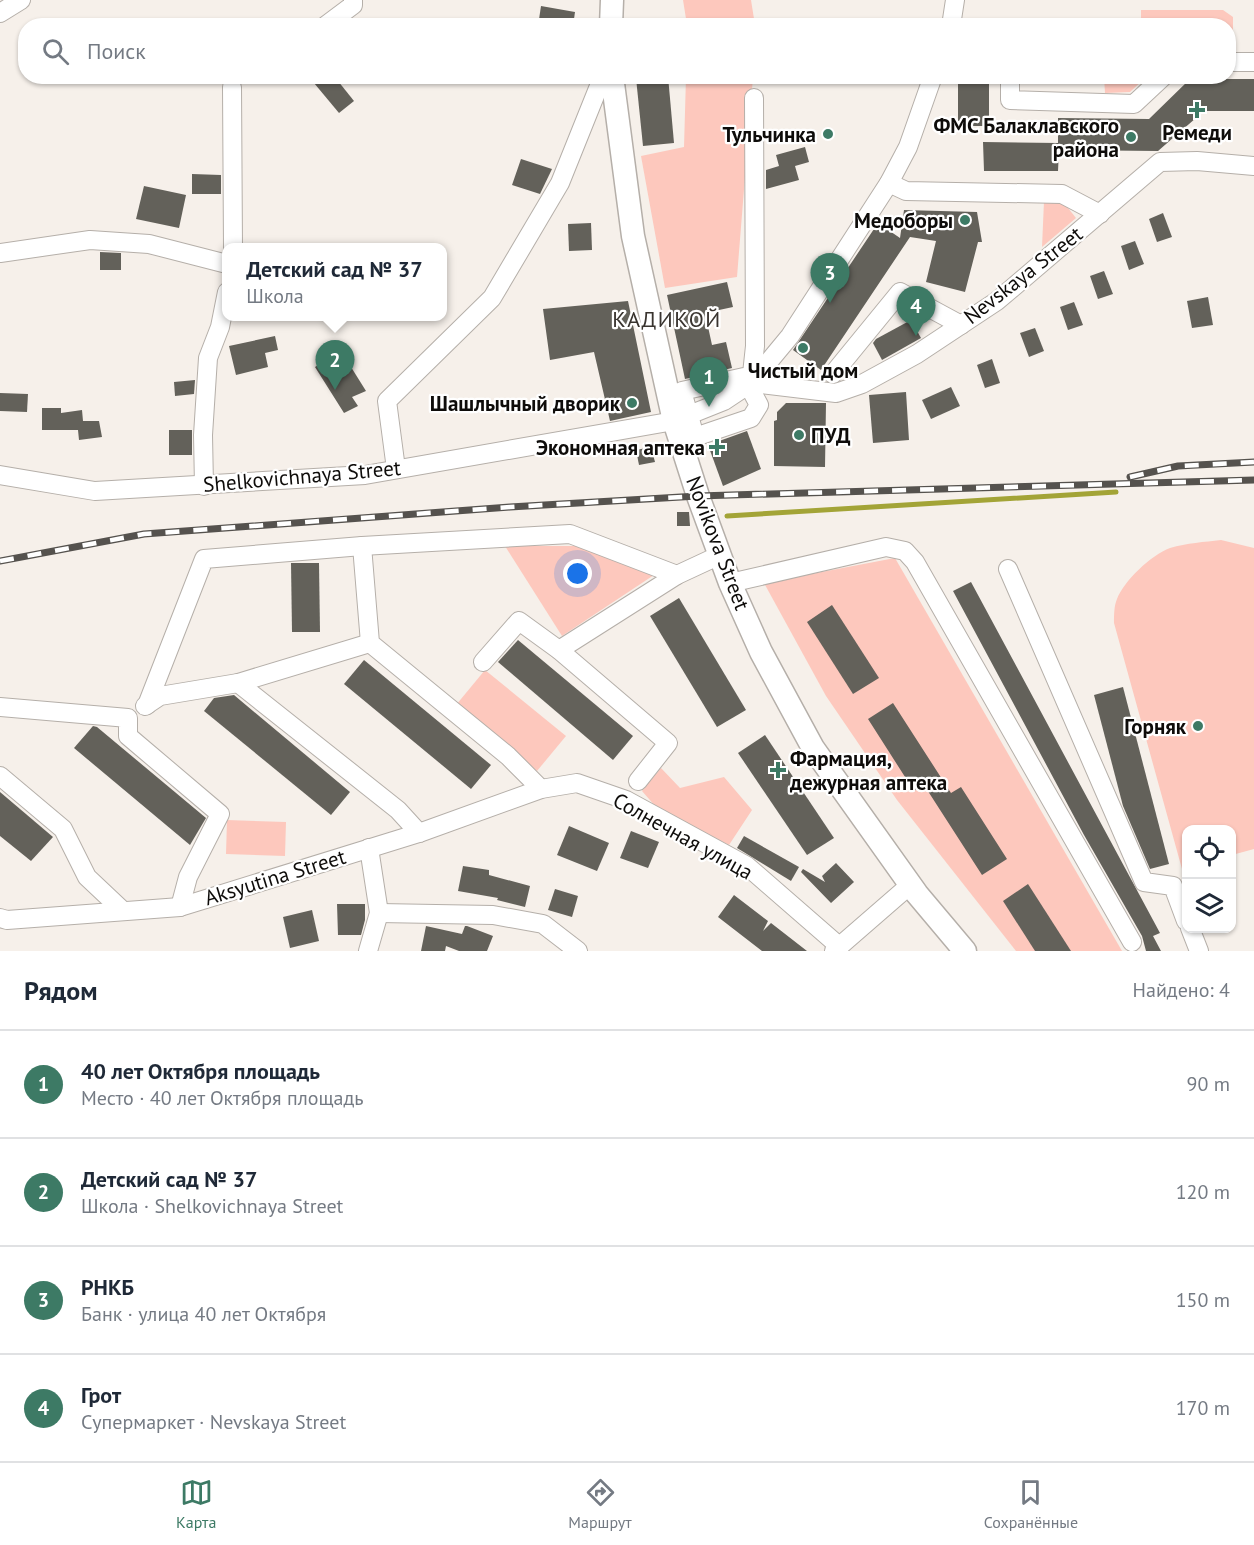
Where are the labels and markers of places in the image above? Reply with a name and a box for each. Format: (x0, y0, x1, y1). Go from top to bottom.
marker: Ремеди (1190, 103, 1204, 117)
place label: ФМС Балаклавского района (933, 112, 1119, 163)
place label: Ремеди (1162, 119, 1232, 146)
place label: Тульчинка (723, 121, 816, 148)
marker: Тульчинка (821, 127, 835, 141)
marker: ФМС Балаклавского района (1124, 130, 1138, 144)
place label: Медоборы (854, 207, 953, 234)
marker: Медоборы (958, 213, 972, 227)
pin: 3 (810, 254, 850, 303)
pin: 4 (896, 286, 936, 336)
pin: 2 (316, 340, 354, 390)
marker: Чистый дом (796, 341, 810, 355)
place label: Чистый дом (748, 357, 858, 384)
pin: 1 (690, 358, 728, 407)
place label: Шашлычный дворик (430, 390, 621, 417)
marker: Шашлычный дворик (625, 396, 639, 410)
place label: ПУД (811, 422, 851, 449)
marker: ПУД (792, 428, 806, 442)
place label: Экономная аптека (536, 434, 705, 461)
marker: Экономная аптека (710, 440, 724, 454)
place label: Горняк (1124, 713, 1187, 740)
marker: Горняк (1191, 719, 1205, 733)
place label: Фармация, дежурная аптека (789, 745, 947, 796)
marker: Фармация, дежурная аптека (771, 763, 785, 777)

